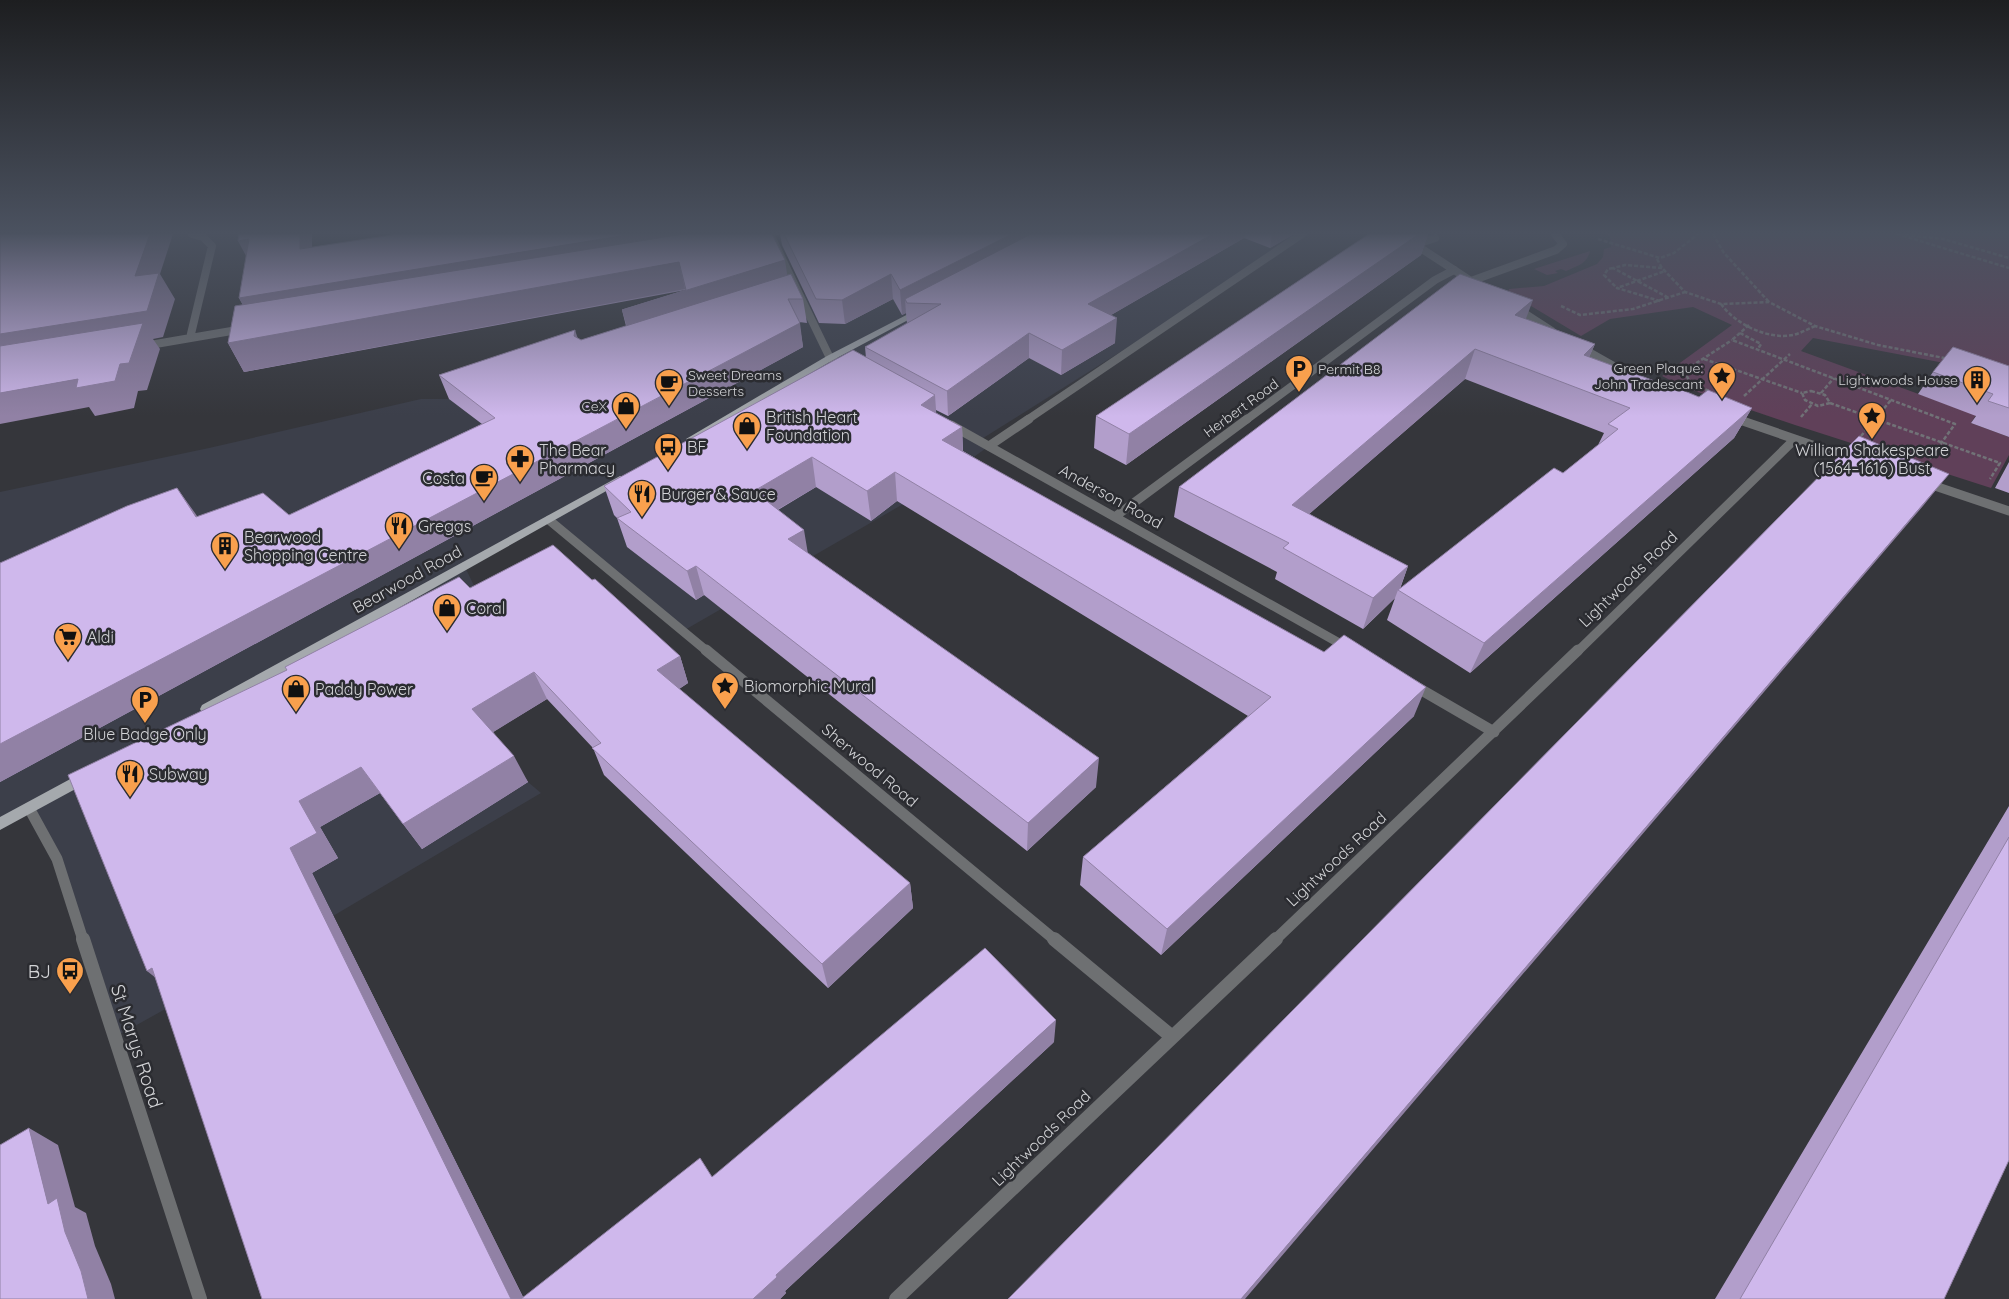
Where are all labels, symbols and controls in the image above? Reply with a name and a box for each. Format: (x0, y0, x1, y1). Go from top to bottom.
parking icon: Permit B8 (1284, 354, 1314, 393)
place label: Green Plaque: John Tradescant (1594, 359, 1703, 393)
place label: Permit B8 (1318, 360, 1381, 378)
place icon: Green Plaque: John Tradescant (1707, 361, 1737, 400)
building icon: Lightwoods House (1962, 365, 1992, 404)
place label: Sweet Dreams Desserts (688, 366, 782, 400)
cafe icon: Sweet Dreams Desserts (654, 368, 684, 407)
place label: Lightwoods House (1838, 371, 1958, 389)
street label: Herbert Road (1200, 375, 1282, 441)
shop icon: CeX (611, 391, 641, 430)
place label: CeX (582, 397, 608, 415)
place icon: William Shakespeare (1564–1616) Bust (1857, 401, 1887, 440)
place label: British Heart Foundation (766, 407, 858, 445)
shop icon: British Heart Foundation (732, 411, 762, 450)
bus stop icon: BF (653, 432, 683, 471)
place label: BF (687, 437, 706, 457)
place label: The Bear Pharmacy (539, 440, 615, 478)
place label: William Shakespeare (1564–1616) Bust (1795, 440, 1949, 478)
pharmacy icon: The Bear Pharmacy (505, 444, 535, 483)
street label: Anderson Road (1056, 459, 1166, 533)
cafe icon: Costa (469, 463, 499, 502)
place label: Costa (422, 468, 465, 488)
restaurant icon: Burger & Sauce (627, 479, 657, 518)
place label: Burger & Sauce (661, 484, 776, 504)
restaurant icon: Greggs (384, 511, 414, 550)
place label: Greggs (418, 516, 471, 536)
place label: Bearwood Shopping Centre (244, 527, 367, 565)
street label: Lightwoods Road (1574, 527, 1682, 631)
building icon: Bearwood Shopping Centre (210, 531, 240, 570)
street label: Bearwood Road (349, 541, 465, 617)
shop icon: Coral (432, 593, 462, 632)
place label: Coral (466, 598, 505, 618)
supermarket icon: Aldi (53, 622, 83, 661)
place label: Aldi (87, 627, 114, 647)
place icon: Biomorphic Mural (710, 671, 740, 710)
shop icon: Paddy Power (281, 674, 311, 713)
place label: Biomorphic Mural (744, 676, 874, 696)
place label: Paddy Power (315, 679, 413, 699)
parking icon: Blue Badge Only (130, 685, 160, 724)
street label: Sherwood Road (818, 719, 922, 811)
place label: Blue Badge Only (83, 724, 207, 744)
restaurant icon: Subway (115, 759, 145, 798)
place label: Subway (149, 764, 208, 784)
street label: Lightwoods Road (1282, 807, 1390, 911)
bus stop icon: BJ (55, 956, 85, 995)
place label: BJ (28, 959, 51, 983)
street label: St Marys Road (106, 981, 168, 1111)
street label: Lightwoods Road (987, 1086, 1095, 1190)

